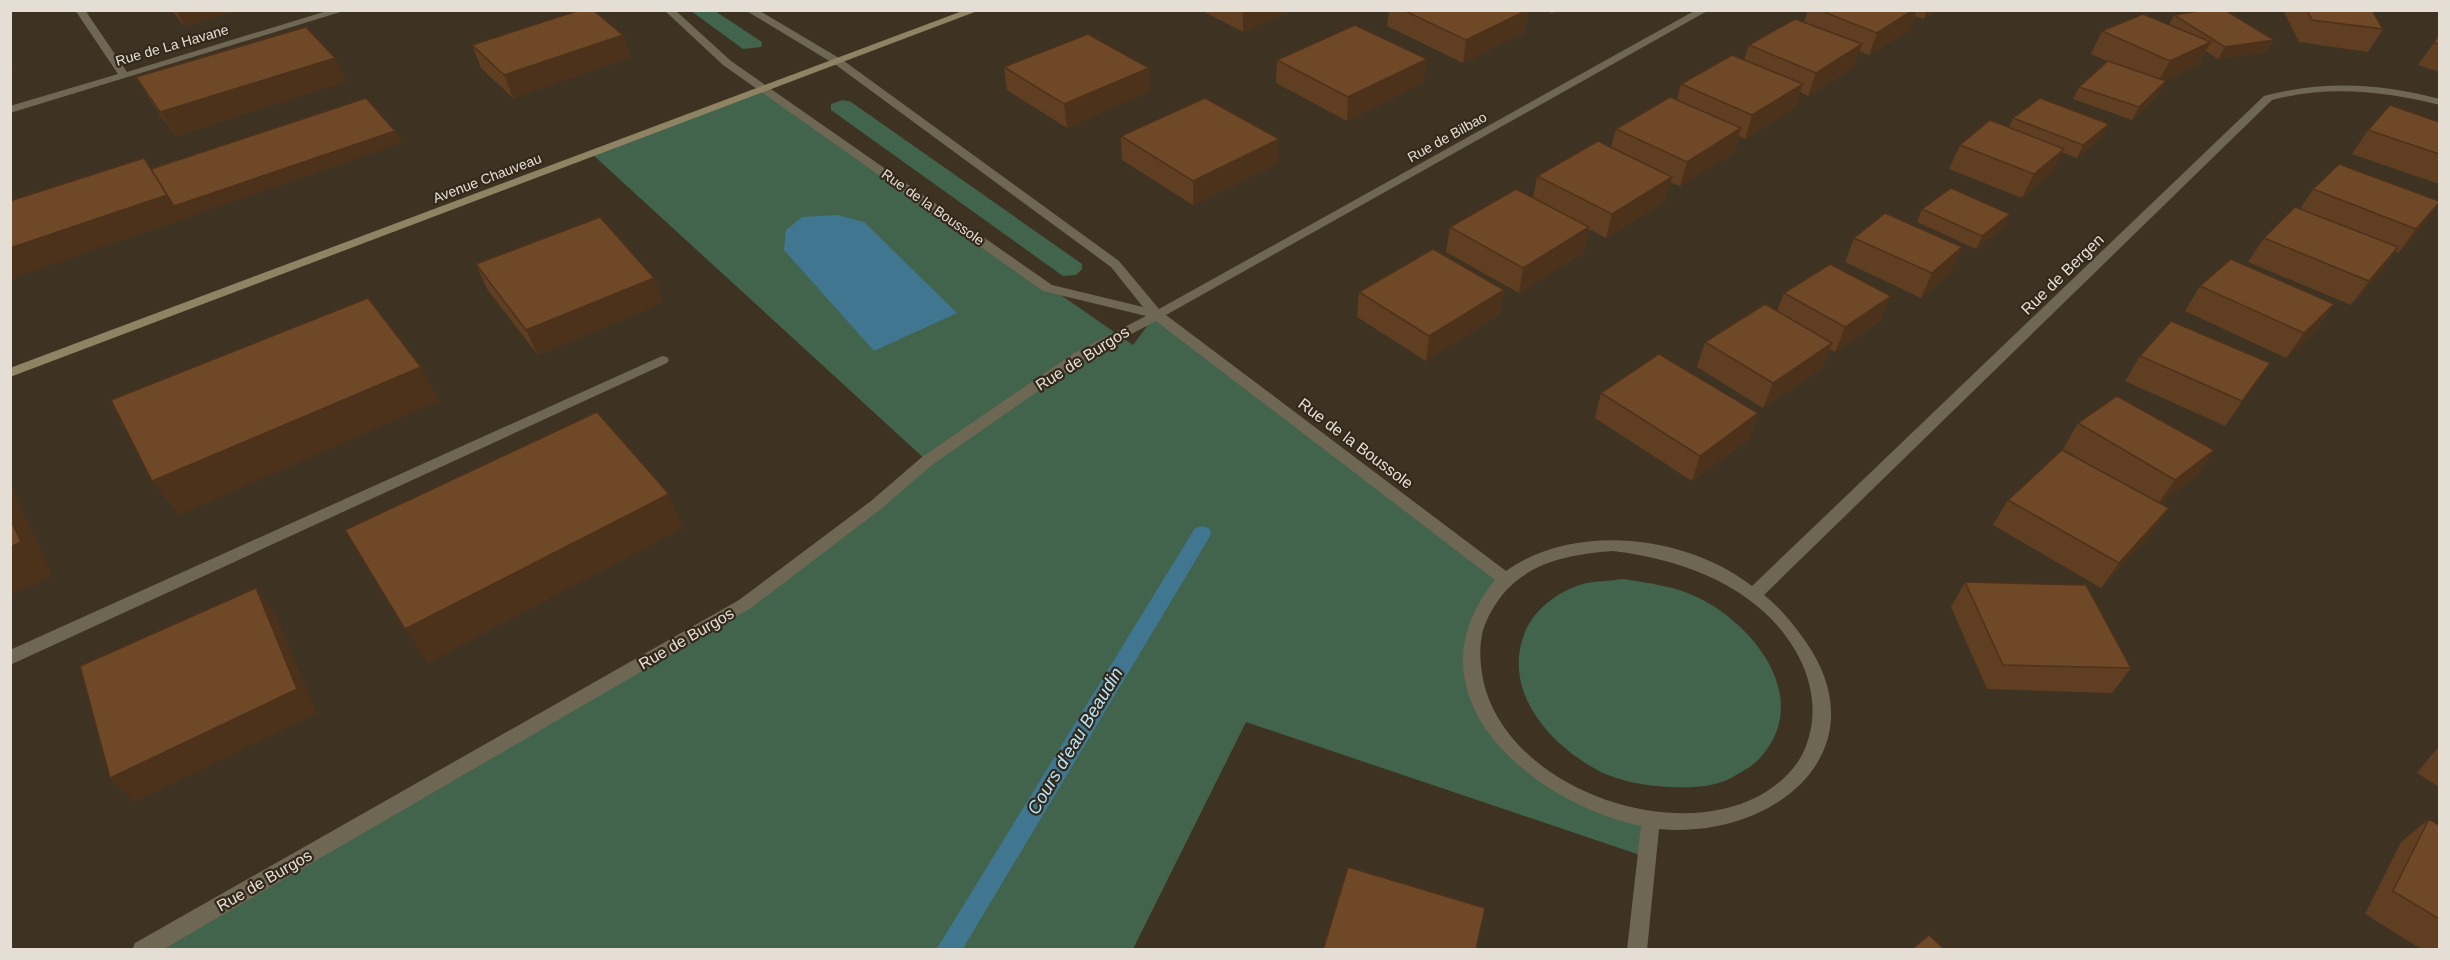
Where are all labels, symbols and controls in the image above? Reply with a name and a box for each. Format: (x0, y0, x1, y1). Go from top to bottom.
street label: Rue de La Havane (114, 21, 231, 69)
street label: Rue de Bilbao (1405, 109, 1490, 165)
street label: Avenue Chauveau (430, 150, 544, 206)
street label: Rue de la Boussole (879, 166, 987, 248)
street label: Rue de Bergen (2018, 231, 2107, 318)
street label: Rue de Burgos (1033, 323, 1132, 394)
street label: Rue de la Boussole (1295, 395, 1416, 492)
street label: Rue de Burgos (636, 604, 737, 672)
water label: Cours d'eau Beaudin (1023, 664, 1127, 818)
street label: Rue de Burgos (214, 846, 315, 914)

